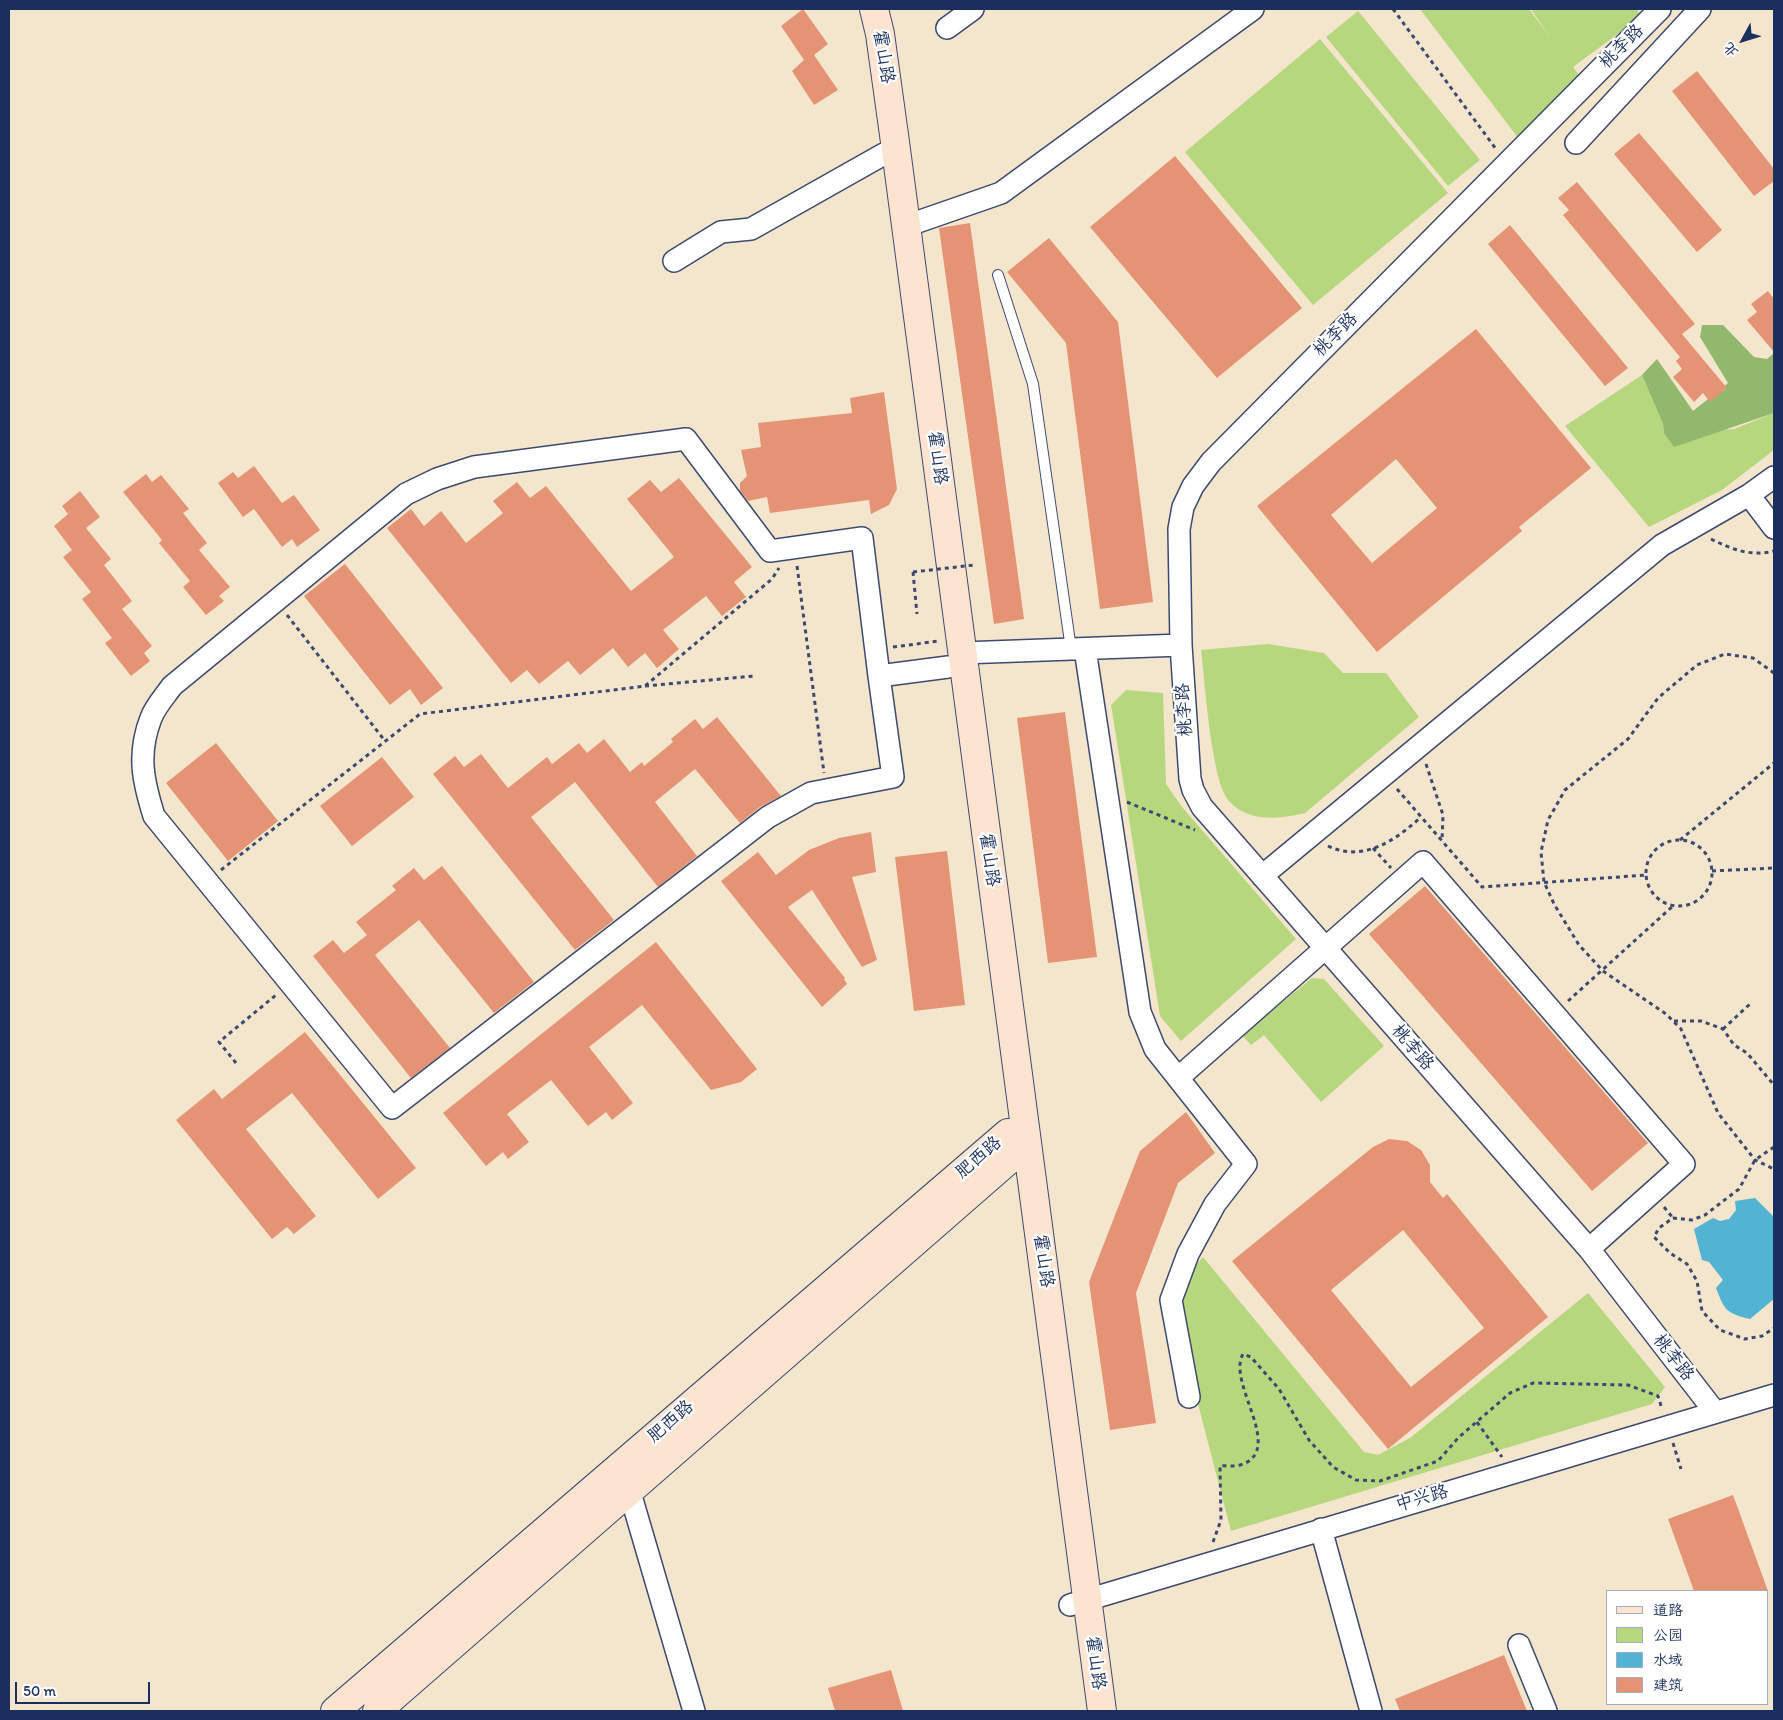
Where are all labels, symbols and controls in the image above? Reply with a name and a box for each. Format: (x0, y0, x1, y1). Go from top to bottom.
north arrow (1718, 15, 1768, 65)
street label: 桃李路 (1595, 20, 1649, 74)
street label: 霍山路 (868, 29, 898, 85)
text: 北 (1720, 39, 1742, 61)
street label: 桃李路 (1309, 308, 1363, 362)
street label: 霍山路 (923, 430, 951, 486)
street label: 桃李路 (1172, 682, 1198, 738)
street label: 霍山路 (975, 832, 1003, 888)
street label: 桃李路 (1386, 1021, 1438, 1075)
street label: 肥西路 (952, 1132, 1006, 1184)
street label: 霍山路 (1029, 1233, 1057, 1289)
street label: 桃李路 (1648, 1330, 1698, 1386)
street label: 肥西路 (644, 1396, 698, 1448)
street label: 中兴路 (1393, 1481, 1451, 1517)
legend (1606, 1590, 1768, 1705)
text: 道路 (1653, 1601, 1683, 1619)
text: 公园 (1653, 1626, 1683, 1644)
street label: 霍山路 (1081, 1635, 1109, 1691)
text: 水域 (1653, 1651, 1683, 1669)
scale bar (18, 1672, 152, 1704)
text: 建筑 (1653, 1676, 1683, 1694)
text: 50 m (23, 1682, 56, 1700)

